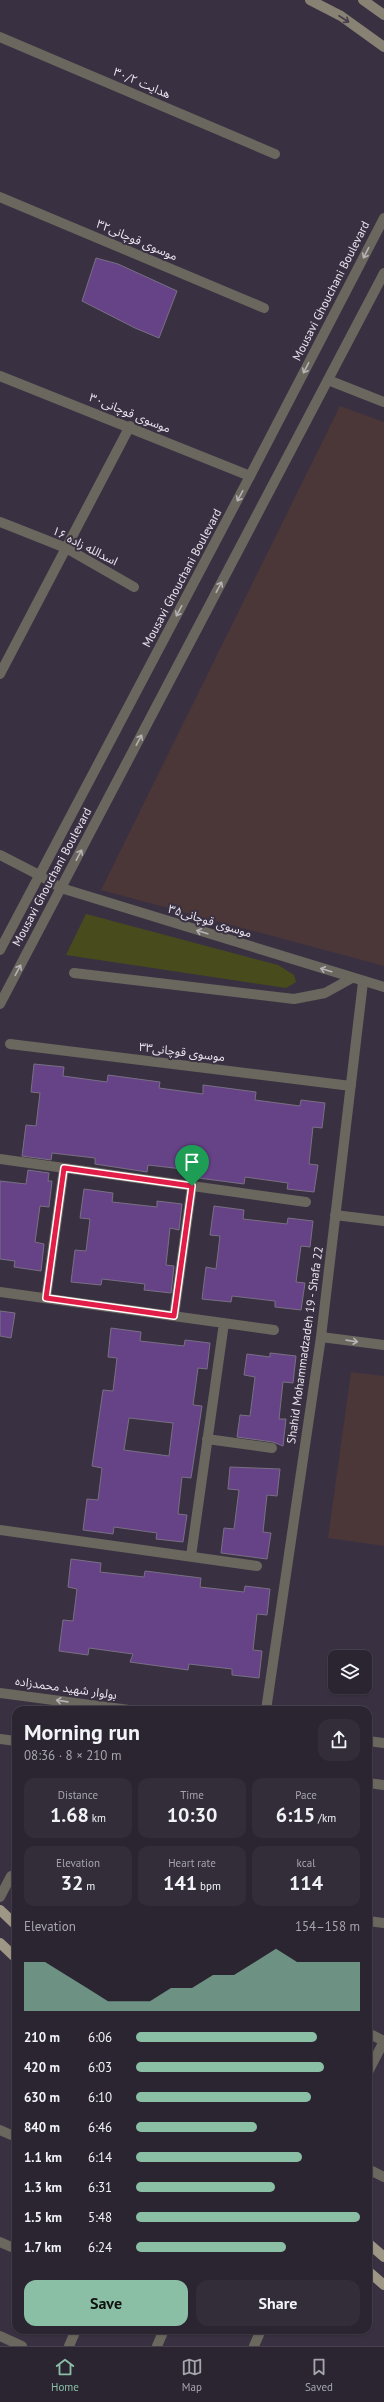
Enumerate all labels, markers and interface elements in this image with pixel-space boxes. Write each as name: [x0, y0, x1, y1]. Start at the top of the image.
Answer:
one-way arrow: [338, 15, 349, 23]
street label: هدایت ۳۰/۲: [111, 64, 173, 101]
street label: موسوی قوچانی۳۲: [94, 216, 180, 264]
street label: Mousavi Ghouchani Boulevard: [289, 218, 372, 363]
one-way arrow: [362, 246, 369, 258]
one-way arrow: [302, 362, 310, 374]
street label: موسوی قوچانی۳۰: [87, 389, 173, 437]
one-way arrow: [236, 490, 243, 502]
street label: Mousavi Ghouchani Boulevard: [139, 506, 225, 650]
street label: اسدالله زاده ۱۶: [50, 523, 121, 569]
one-way arrow: [216, 582, 224, 594]
one-way arrow: [175, 605, 182, 617]
one-way arrow: [136, 734, 143, 746]
street label: Mousavi Ghouchani Boulevard: [9, 805, 95, 949]
one-way arrow: [75, 849, 83, 861]
street label: موسوی قوچانی۳۵: [166, 901, 254, 941]
one-way arrow: [196, 927, 208, 935]
one-way arrow: [15, 964, 22, 976]
one-way arrow: [320, 966, 333, 973]
street label: موسوی قوچانی۳۳: [138, 1039, 226, 1065]
pin: [175, 1145, 209, 1186]
icon: arrive: [181, 1151, 203, 1173]
street label: Shahid Mohammadzadeh 19 - Shafa 22: [283, 1245, 326, 1445]
one-way arrow: [345, 1337, 358, 1345]
map controls: [328, 1650, 372, 1694]
button: layers: [328, 1650, 372, 1694]
street label: بولوار شهید محمدزاده: [14, 1673, 118, 1702]
one-way arrow: [56, 1697, 69, 1705]
text: Morning run: [24, 1718, 140, 1746]
button: share: [318, 1719, 360, 1761]
text: 08:36 · 8 × 210 m: [24, 1747, 121, 1764]
text: Distance: [58, 1788, 98, 1802]
text: Time: [180, 1788, 204, 1802]
text: Pace: [295, 1788, 317, 1802]
text: 1.68: [50, 1802, 89, 1828]
text: 10:30: [167, 1802, 217, 1828]
text: 6:15: [276, 1802, 315, 1828]
text: km: [89, 1811, 106, 1825]
text: /km: [315, 1811, 336, 1825]
text: Elevation: [56, 1856, 100, 1870]
text: Heart rate: [168, 1856, 216, 1870]
text: kcal: [297, 1856, 315, 1870]
text: 32: [61, 1870, 83, 1896]
text: 141: [163, 1870, 197, 1896]
text: 114: [289, 1870, 323, 1896]
text: m: [83, 1879, 95, 1893]
text: bpm: [197, 1879, 221, 1893]
text: Elevation: [24, 1918, 76, 1935]
text: 154–158 m: [295, 1918, 360, 1935]
text: 210 m: [24, 2029, 60, 2046]
text: 6:06: [88, 2029, 112, 2046]
text: 420 m: [24, 2059, 60, 2076]
text: 6:03: [88, 2059, 112, 2076]
text: 630 m: [24, 2089, 60, 2106]
text: 6:10: [88, 2089, 112, 2106]
text: 840 m: [24, 2119, 60, 2136]
text: 6:46: [88, 2119, 112, 2136]
text: 1.1 km: [24, 2149, 62, 2166]
text: 6:14: [88, 2149, 112, 2166]
text: 1.3 km: [24, 2179, 62, 2196]
text: 6:31: [88, 2179, 112, 2196]
text: 1.5 km: [24, 2209, 62, 2226]
text: 5:48: [88, 2209, 112, 2226]
text: 1.7 km: [24, 2239, 61, 2256]
text: 6:24: [88, 2239, 112, 2256]
button: Save: [24, 2280, 188, 2326]
button: Share: [196, 2280, 360, 2326]
tab: Home: [51, 2356, 79, 2394]
tab: Map: [181, 2356, 203, 2394]
tab: Saved: [305, 2356, 333, 2394]

